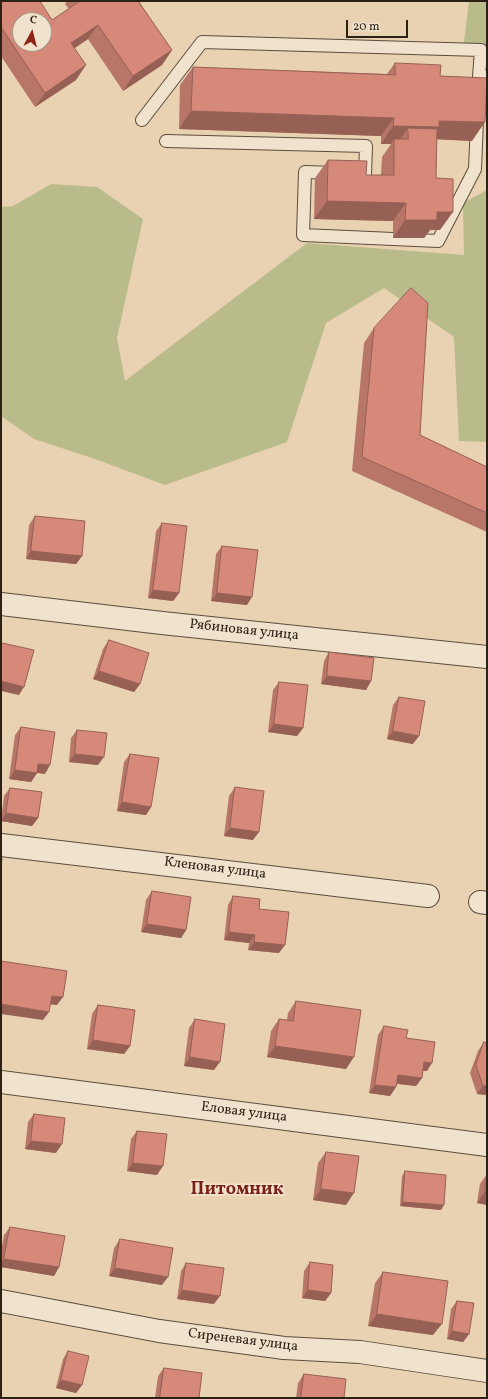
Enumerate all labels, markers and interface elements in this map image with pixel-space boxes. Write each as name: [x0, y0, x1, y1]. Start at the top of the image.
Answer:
north arrow: [12, 12, 52, 52]
scale bar: [348, 12, 410, 38]
text: С: [29, 13, 38, 28]
text: 20 m: [353, 19, 380, 35]
street label: Рябиновая улица: [189, 617, 299, 645]
street label: Кленовая улица: [163, 854, 267, 884]
street label: Еловая улица: [200, 1099, 288, 1127]
district label: Питомник: [191, 1180, 283, 1202]
street label: Сиреневая улица: [187, 1326, 299, 1356]

